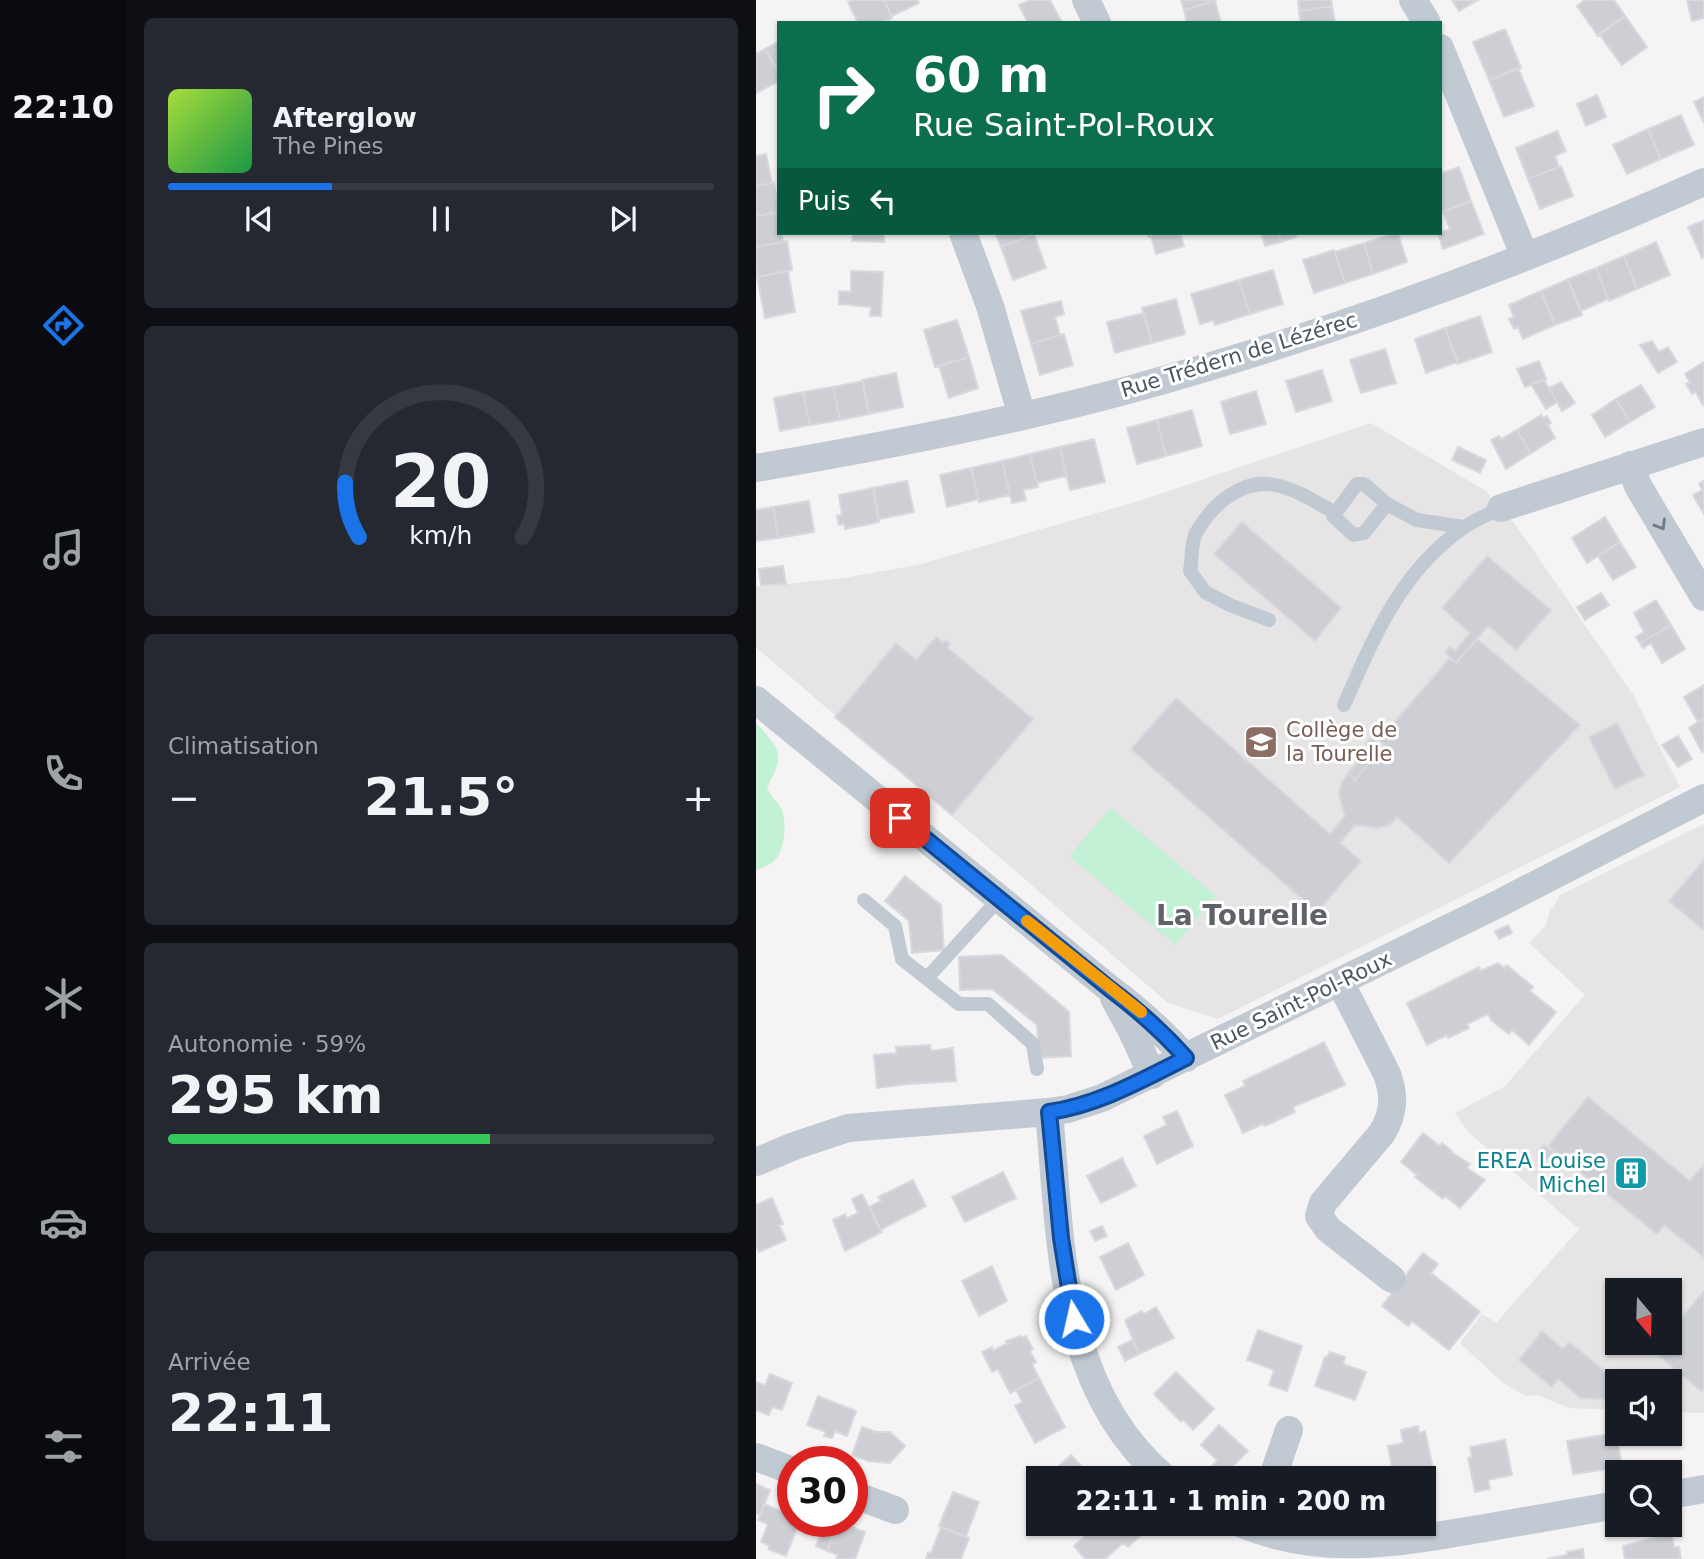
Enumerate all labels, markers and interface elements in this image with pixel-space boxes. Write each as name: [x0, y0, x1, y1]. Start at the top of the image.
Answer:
text: 60 m: [913, 47, 1049, 104]
icon: right: [798, 49, 889, 140]
text: 22:10: [12, 88, 114, 126]
text: Afterglow: [273, 103, 417, 133]
text: Rue Saint-Pol-Roux: [913, 106, 1215, 144]
text: The Pines: [273, 133, 384, 159]
icon: left: [864, 182, 902, 220]
text: Puis: [798, 186, 850, 216]
icon: previous: [240, 200, 278, 238]
icon: pause: [422, 200, 460, 238]
icon: next: [604, 200, 642, 238]
icon: directions: [39, 301, 88, 350]
street label: Rue Trédern de Lézérec: [1118, 308, 1360, 402]
text: 20: [390, 440, 492, 525]
one-way arrow: [1653, 518, 1666, 531]
text: km/h: [409, 521, 473, 550]
icon: music: [39, 525, 88, 574]
place label: Collège de la Tourelle: [1286, 718, 1397, 766]
school or university icon: Collège de la Tourelle: [1242, 723, 1280, 761]
text: Climatisation: [168, 733, 319, 759]
icon: phone: [39, 749, 88, 798]
text: 21.5°: [364, 767, 518, 827]
text: −: [168, 776, 200, 820]
text: +: [682, 776, 714, 820]
pin: [870, 788, 930, 848]
icon: arrive: [881, 799, 919, 837]
district label: La Tourelle: [1156, 899, 1328, 932]
street label: Rue Saint-Pol-Roux: [1207, 947, 1395, 1055]
icon: climate: [39, 974, 88, 1023]
text: Autonomie · 59%: [168, 1031, 366, 1057]
text: 295 km: [168, 1065, 383, 1125]
place label: EREA Louise Michel: [1477, 1149, 1606, 1197]
building icon: EREA Louise Michel: [1612, 1154, 1650, 1192]
icon: car: [39, 1198, 88, 1247]
north arrow: [1605, 1278, 1682, 1354]
map controls: [1605, 1278, 1682, 1537]
position arrow: [1037, 1282, 1111, 1356]
text: Arrivée: [168, 1349, 251, 1375]
button: sound: [1605, 1369, 1682, 1446]
text: 22:11: [168, 1383, 334, 1443]
icon: filters: [39, 1422, 88, 1471]
speed limit sign: 30: [777, 1446, 868, 1537]
button: search: [1605, 1460, 1682, 1537]
text: 22:11 · 1 min · 200 m: [1076, 1486, 1386, 1516]

